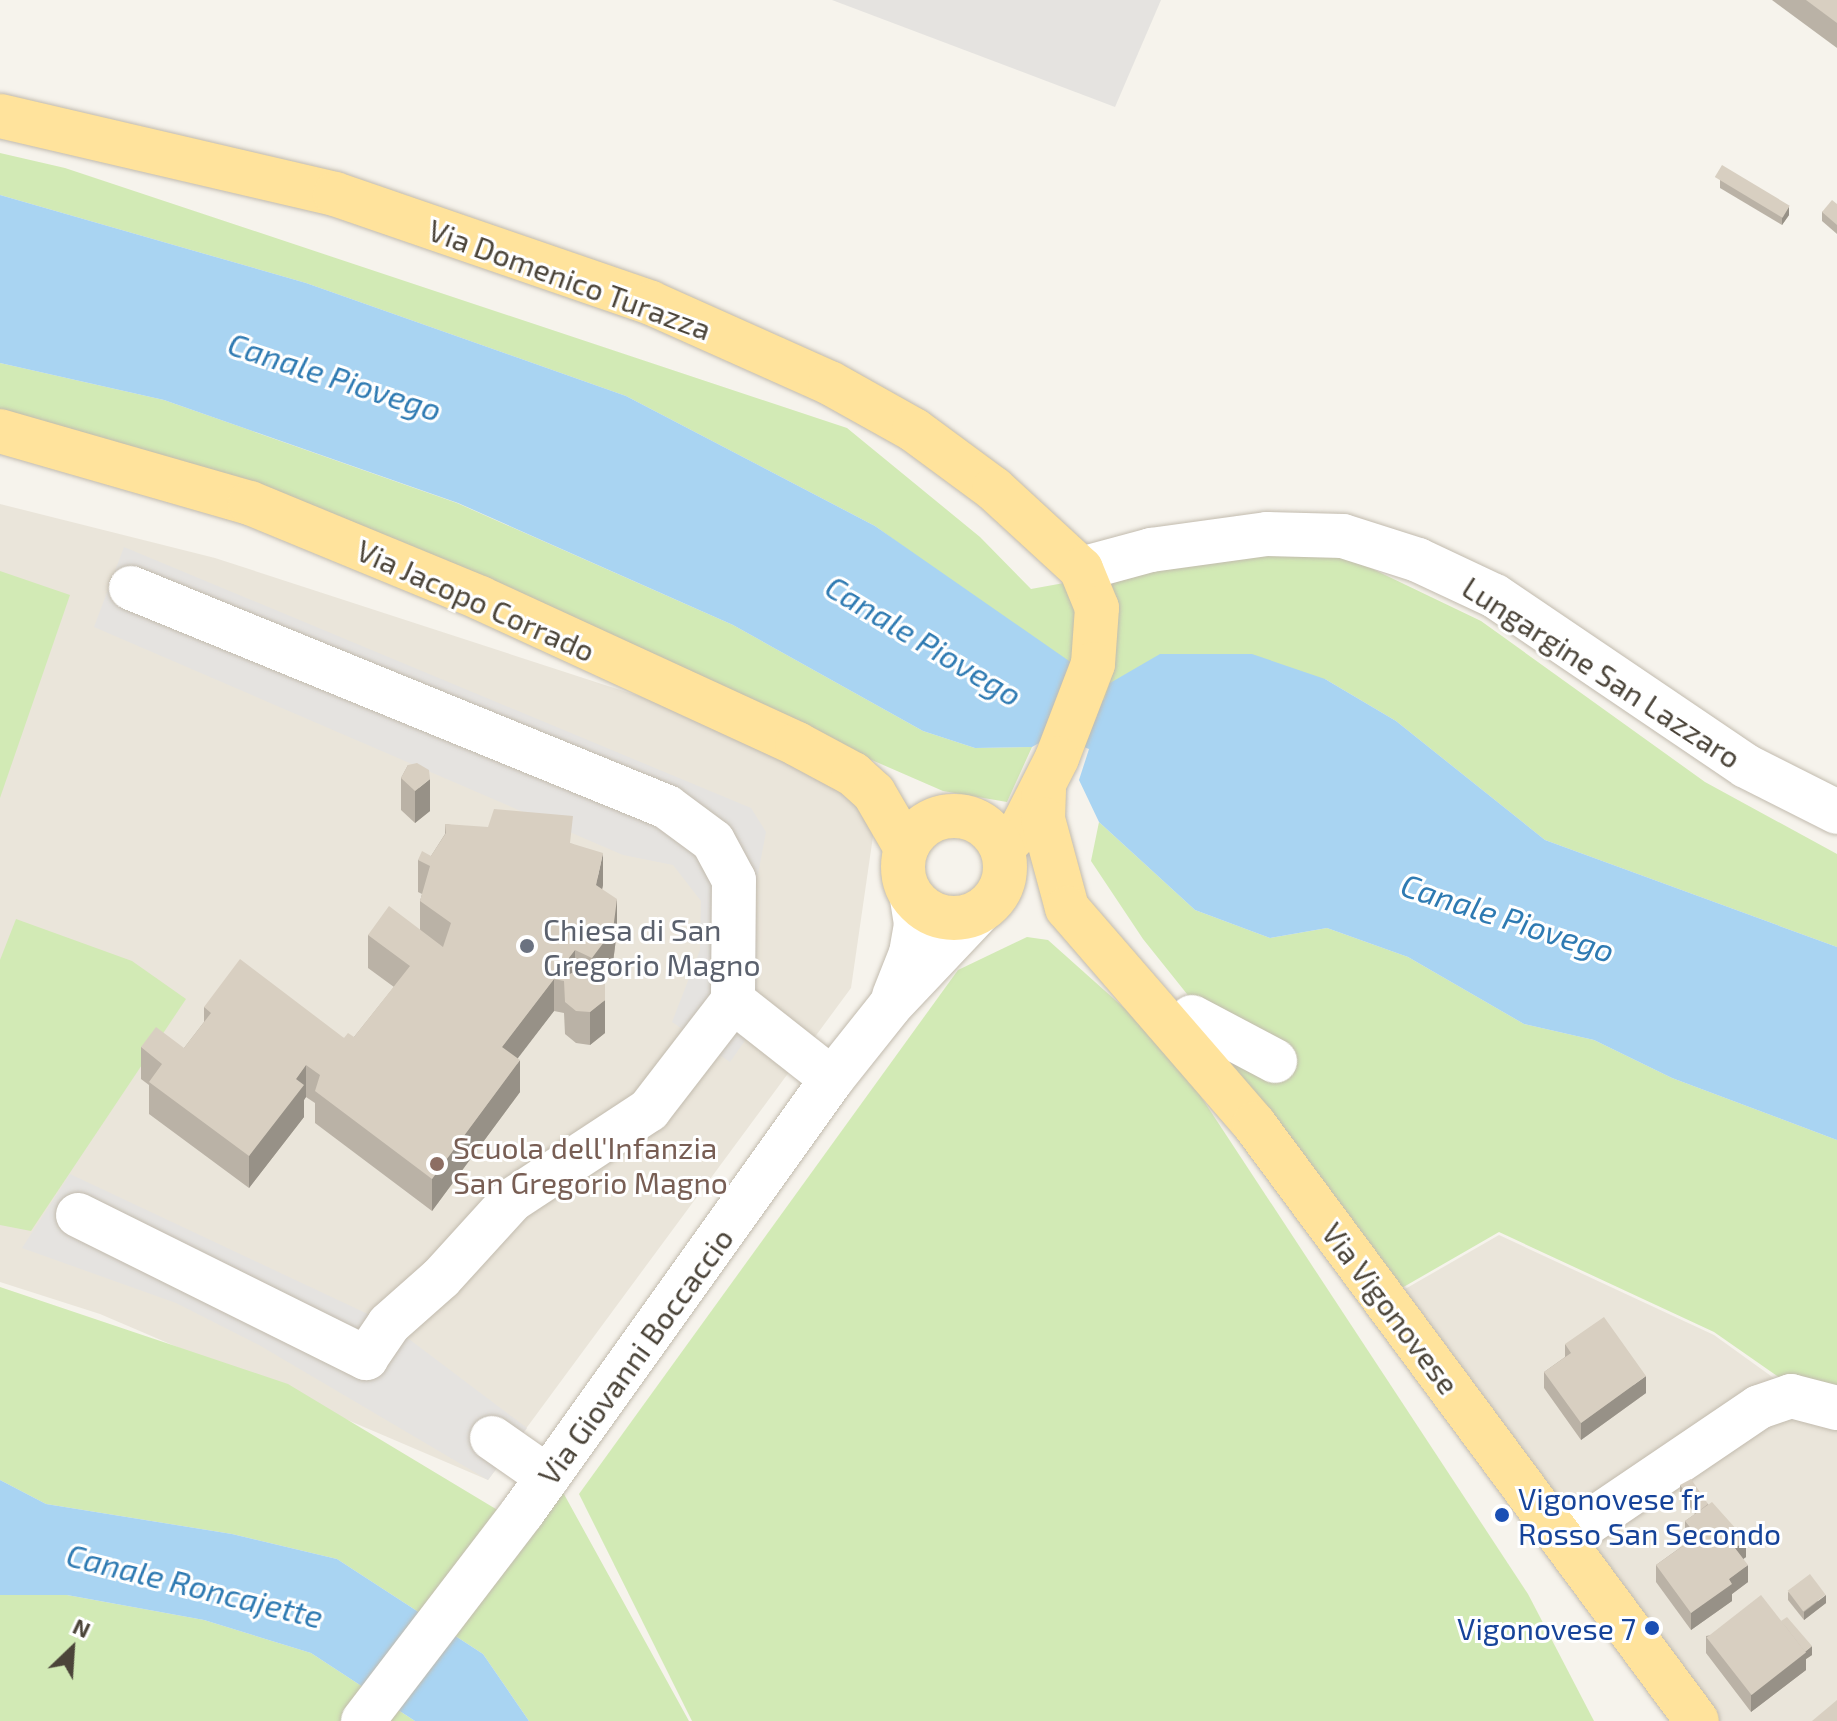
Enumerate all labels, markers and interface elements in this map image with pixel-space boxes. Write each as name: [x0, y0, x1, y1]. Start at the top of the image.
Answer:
street label: Via Domenico Turazza: [424, 211, 716, 347]
water label: Canale Piovego: [223, 323, 447, 429]
street label: Via Jacopo Corrado: [351, 531, 601, 669]
water label: Canale Piovego: [819, 566, 1029, 714]
street label: Lungargine San Lazzaro: [1456, 569, 1748, 775]
water label: Canale Piovego: [1396, 864, 1620, 970]
place label: Chiesa di San Gregorio Magno: [543, 911, 760, 982]
marker: Chiesa di San Gregorio Magno: [518, 937, 536, 955]
place label: Scuola dell'Infanzia San Gregorio Magno: [453, 1129, 728, 1200]
marker: Scuola dell'Infanzia San Gregorio Magno: [428, 1155, 446, 1173]
street label: Via Vigonovese: [1315, 1215, 1467, 1401]
street label: Via Giovanni Boccaccio: [530, 1221, 740, 1491]
place label: Vigonovese fr Rosso San Secondo: [1518, 1480, 1781, 1550]
marker: Vigonovese fr Rosso San Secondo: [1493, 1506, 1511, 1524]
water label: Canale Roncajette: [63, 1535, 327, 1635]
north arrow: [32, 1609, 112, 1689]
place label: Vigonovese 7: [1457, 1610, 1636, 1646]
text: N: [69, 1612, 95, 1642]
marker: Vigonovese 7: [1643, 1619, 1661, 1637]

